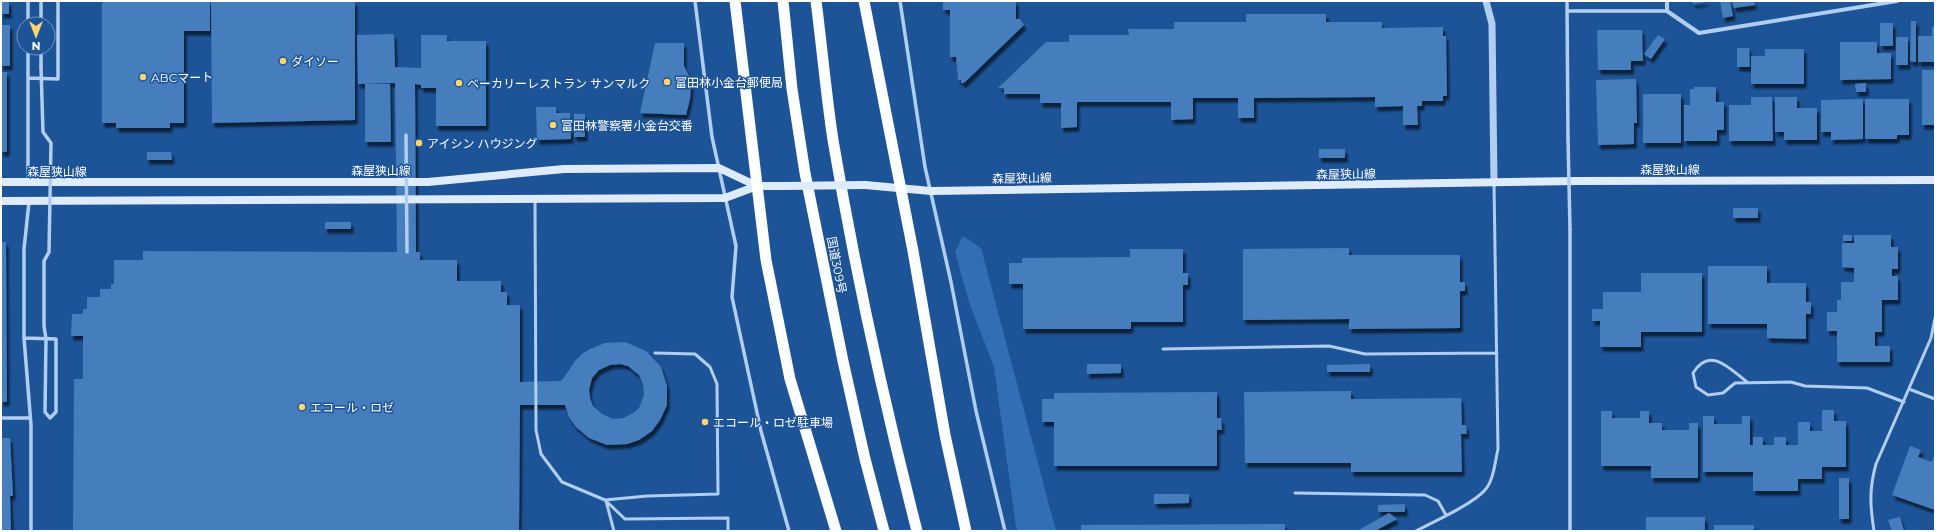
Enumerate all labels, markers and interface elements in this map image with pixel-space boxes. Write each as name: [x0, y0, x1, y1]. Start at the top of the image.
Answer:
north arrow: [16, 16, 56, 56]
text: N: [32, 39, 40, 53]
place label: ダイソー: [291, 54, 339, 69]
marker: ダイソー: [278, 56, 288, 66]
place label: ABCマート: [151, 70, 213, 85]
marker: ABCマート: [138, 72, 148, 82]
place label: 富田林小金台郵便局: [675, 75, 783, 90]
place label: ベーカリーレストラン サンマルク: [467, 76, 650, 91]
marker: 富田林小金台郵便局: [662, 77, 672, 87]
marker: ベーカリーレストラン サンマルク: [454, 78, 464, 88]
place label: 富田林警察署小金台交番: [561, 118, 693, 133]
marker: 富田林警察署小金台交番: [548, 120, 558, 130]
place label: アイシン ハウジング: [427, 136, 538, 151]
marker: アイシン ハウジング: [414, 138, 424, 148]
street label: 森屋狭山線: [1640, 162, 1700, 177]
street label: 森屋狭山線: [351, 163, 411, 178]
street label: 森屋狭山線: [27, 164, 87, 179]
street label: 森屋狭山線: [1316, 166, 1376, 182]
street label: 森屋狭山線: [992, 170, 1052, 186]
street label: 国道309号: [824, 235, 850, 295]
place label: エコール・ロゼ: [310, 400, 394, 415]
marker: エコール・ロゼ: [297, 402, 307, 412]
place label: エコール・ロゼ駐車場: [713, 415, 833, 430]
marker: エコール・ロゼ駐車場: [700, 417, 710, 427]

